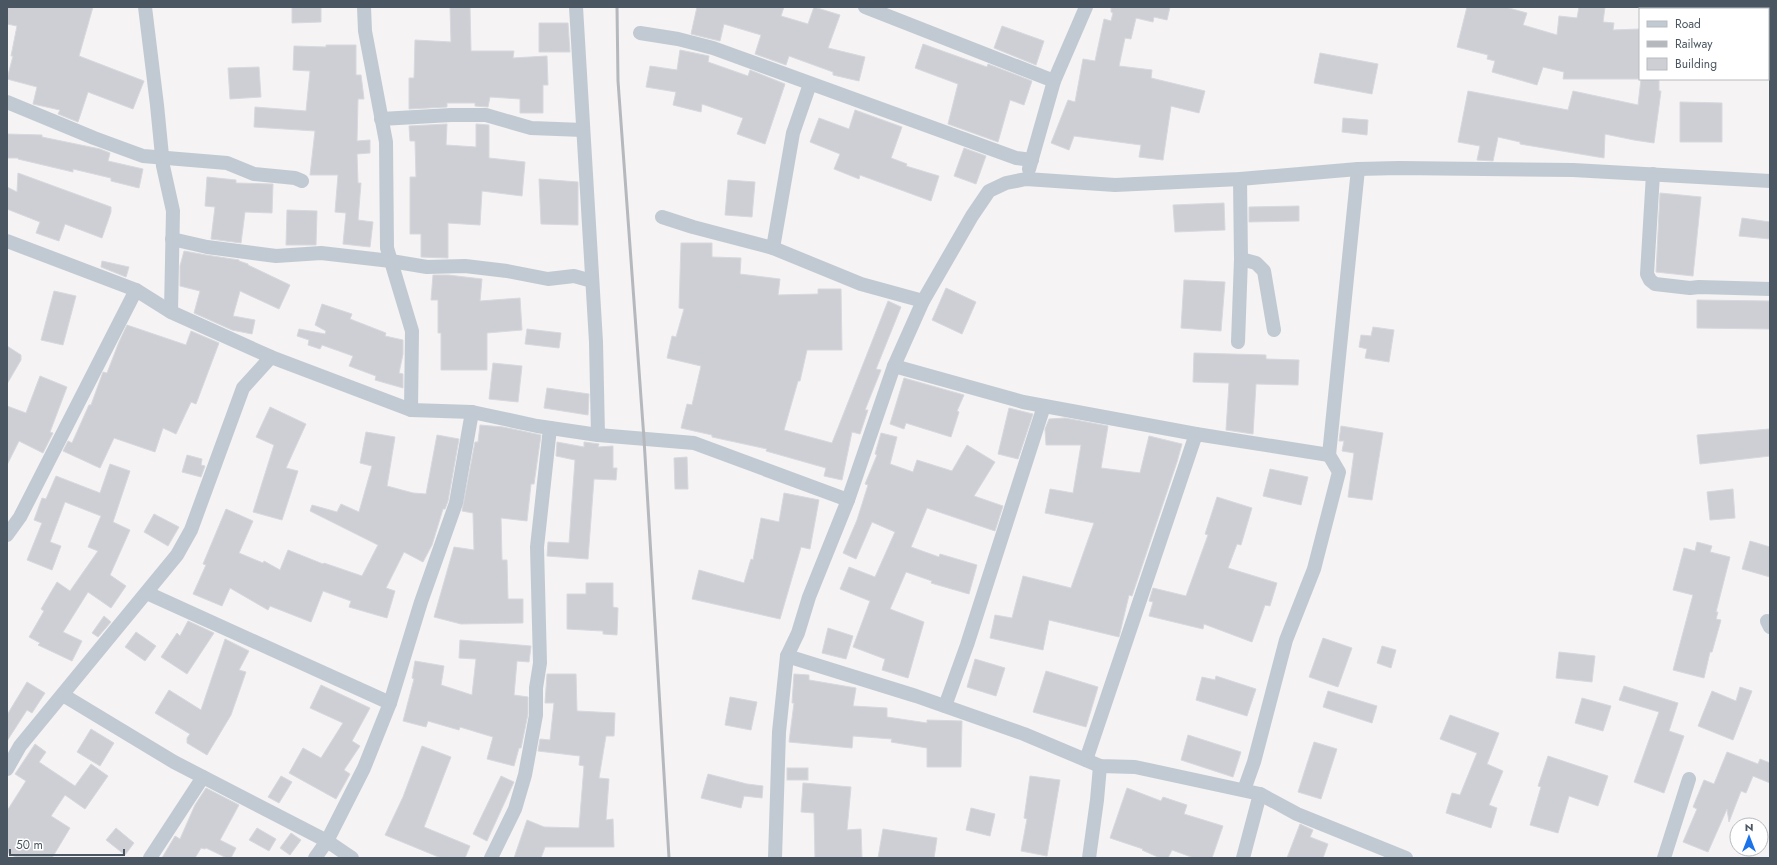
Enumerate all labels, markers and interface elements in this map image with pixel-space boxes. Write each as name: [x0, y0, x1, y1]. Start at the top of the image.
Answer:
legend: [1639, 8, 1769, 80]
text: Road: [1675, 15, 1701, 33]
text: Railway: [1675, 35, 1713, 53]
text: Building: [1675, 55, 1717, 73]
north arrow: [1729, 817, 1769, 857]
text: N: [1745, 819, 1753, 835]
scale bar: [10, 831, 124, 857]
text: 50 m: [16, 836, 43, 854]

